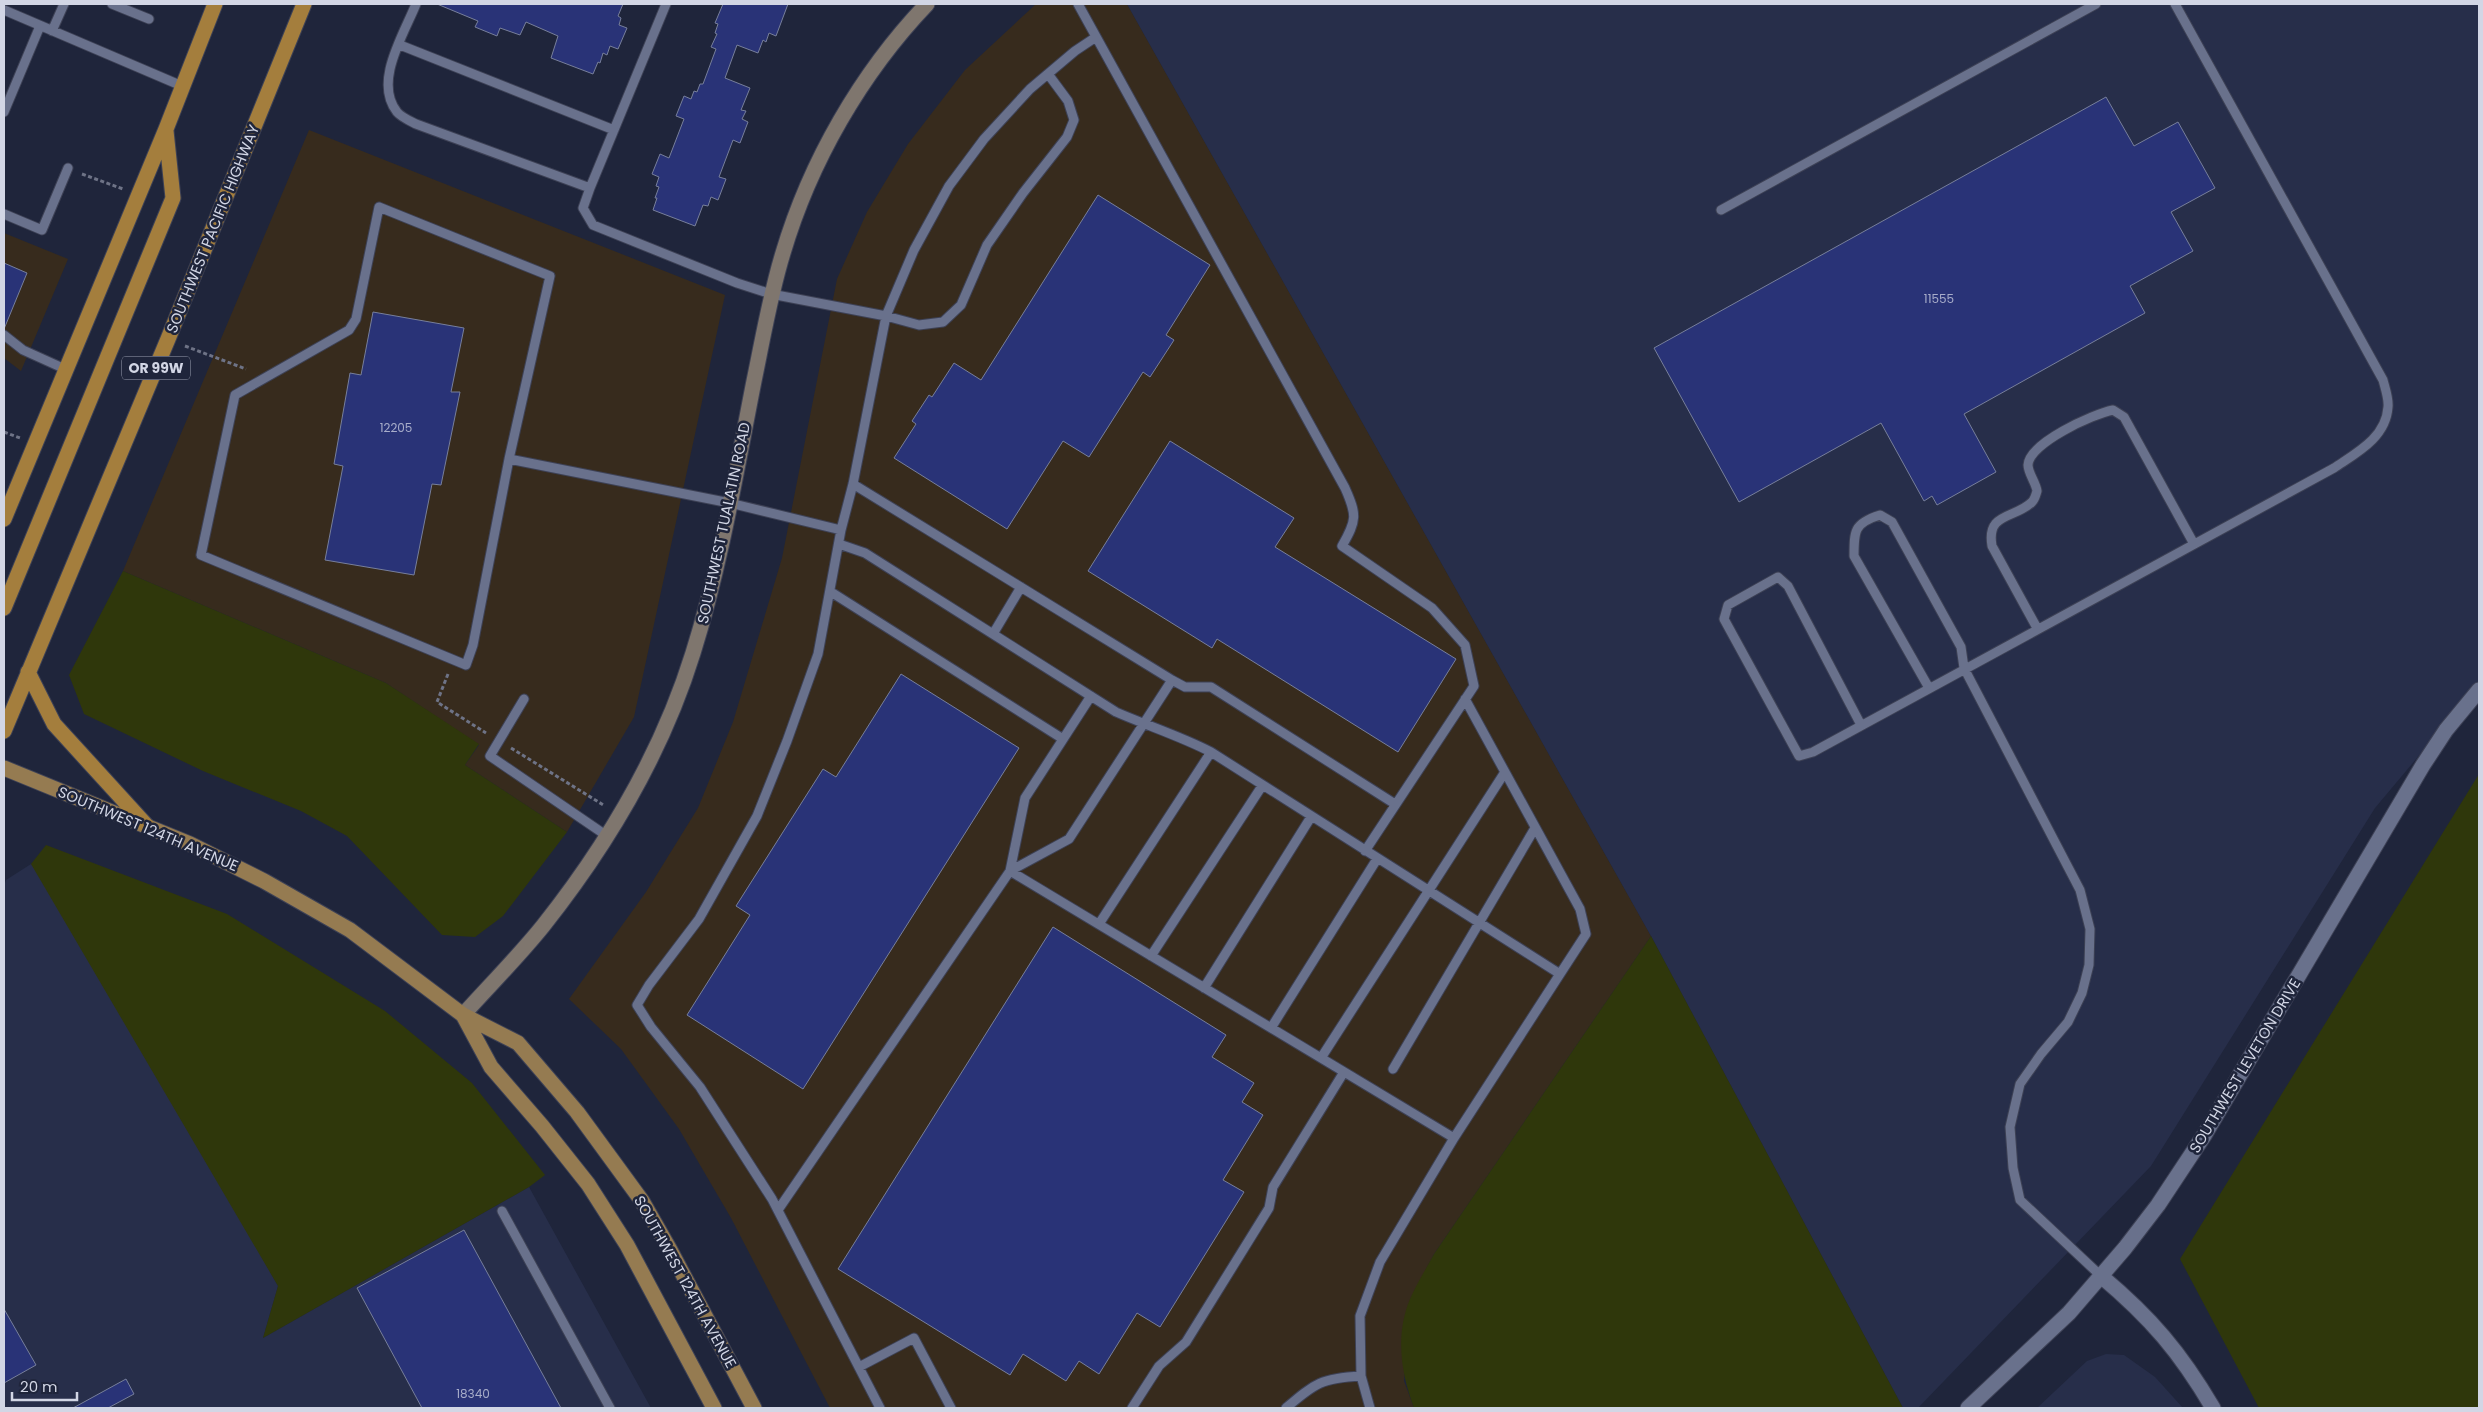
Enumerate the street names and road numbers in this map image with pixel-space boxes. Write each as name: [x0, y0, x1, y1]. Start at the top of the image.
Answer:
street label: SOUTHWEST PACIFIC HIGHWAY: [161, 121, 264, 336]
road number: OR 99W: [122, 356, 190, 379]
street label: SOUTHWEST TUALATIN ROAD: [692, 420, 755, 626]
street label: SOUTHWEST 124TH AVENUE: [55, 781, 242, 876]
street label: SOUTHWEST LEVETON DRIVE: [2184, 975, 2305, 1157]
street label: SOUTHWEST 124TH AVENUE: [629, 1192, 742, 1372]

